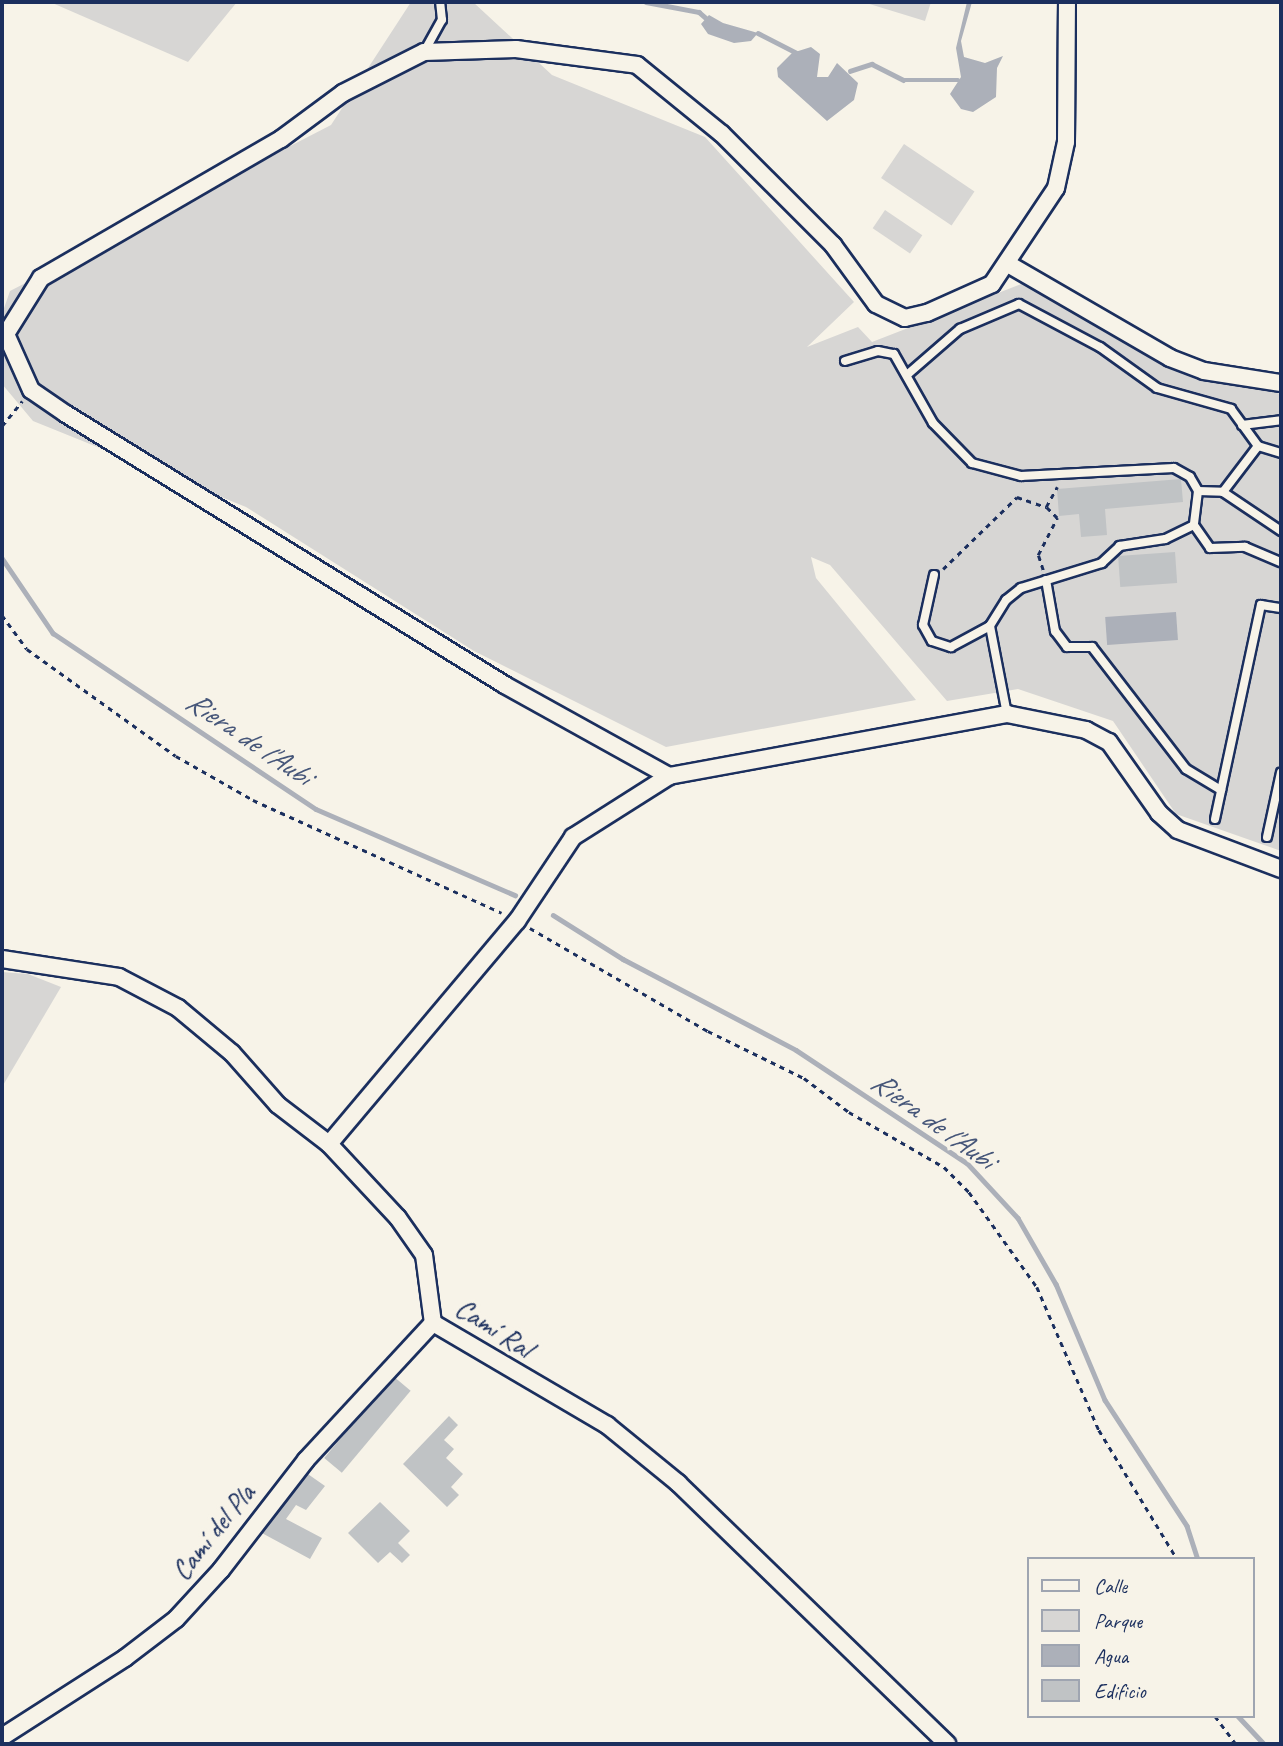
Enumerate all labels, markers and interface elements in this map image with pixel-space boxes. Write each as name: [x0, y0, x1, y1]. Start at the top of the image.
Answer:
water label: Riera de l'Aubi: [179, 683, 319, 793]
water label: Riera de l'Aubi: [864, 1063, 1002, 1177]
street label: Camí Ral: [449, 1291, 539, 1365]
street label: Camí del Pla: [164, 1477, 262, 1587]
legend: [1028, 1557, 1255, 1718]
text: Calle: [1094, 1573, 1127, 1599]
text: Parque: [1094, 1608, 1142, 1634]
text: Agua: [1094, 1643, 1128, 1669]
text: Edificio: [1094, 1678, 1146, 1704]

